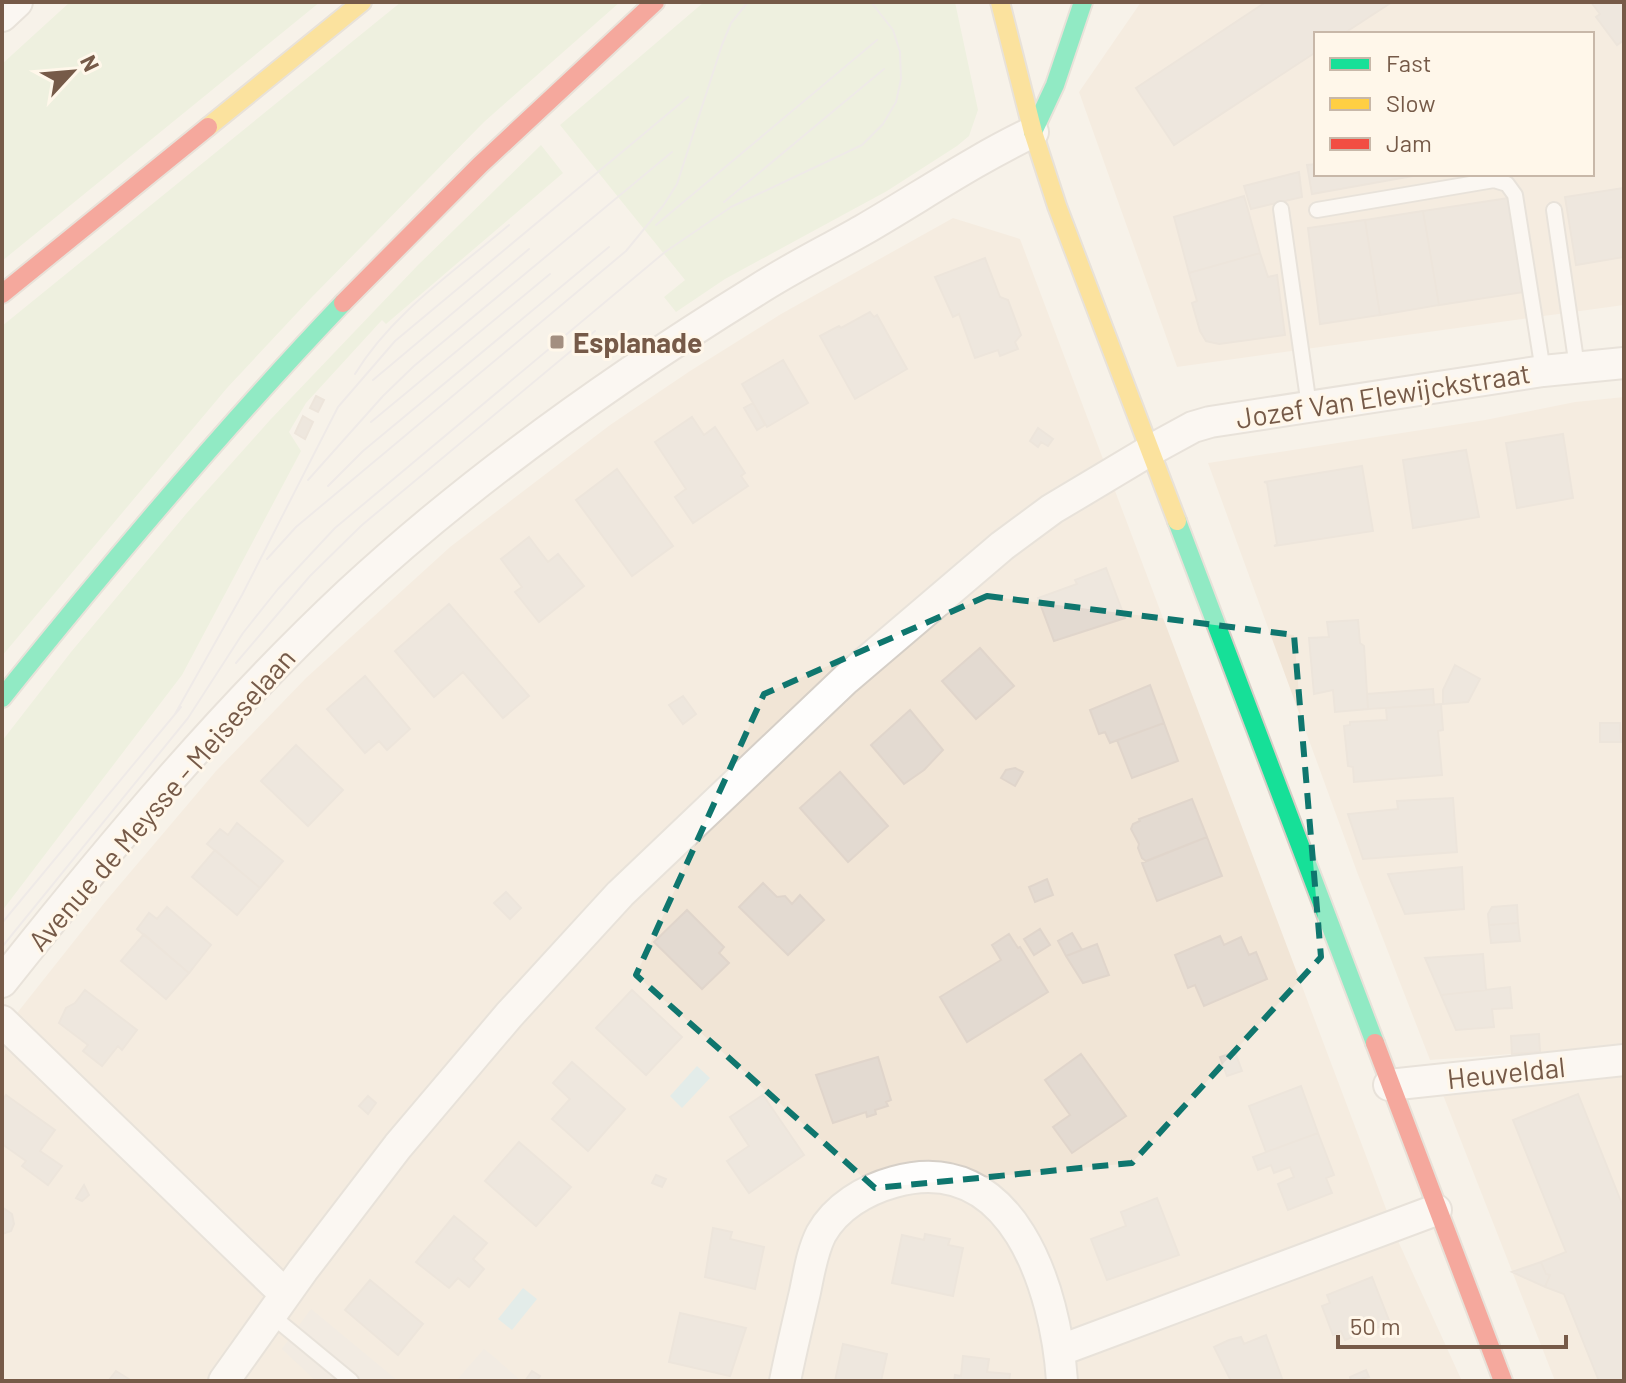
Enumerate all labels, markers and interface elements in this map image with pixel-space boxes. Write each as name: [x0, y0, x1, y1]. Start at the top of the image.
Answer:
north arrow: [32, 32, 112, 112]
legend: [1314, 32, 1594, 176]
text: Fast: [1386, 48, 1431, 77]
text: N: [76, 51, 106, 75]
text: Slow: [1386, 88, 1435, 117]
text: Jam: [1386, 128, 1432, 157]
place label: Esplanade: [573, 325, 702, 359]
marker: Esplanade: [548, 333, 566, 351]
street label: Jozef Van Elewijckstraat: [1233, 355, 1533, 435]
street label: Avenue de Meysse - Meiseselaan: [20, 641, 302, 957]
street label: Heuveldal: [1445, 1049, 1567, 1095]
scale bar: [1338, 1299, 1566, 1349]
text: 50 m: [1350, 1311, 1401, 1340]

